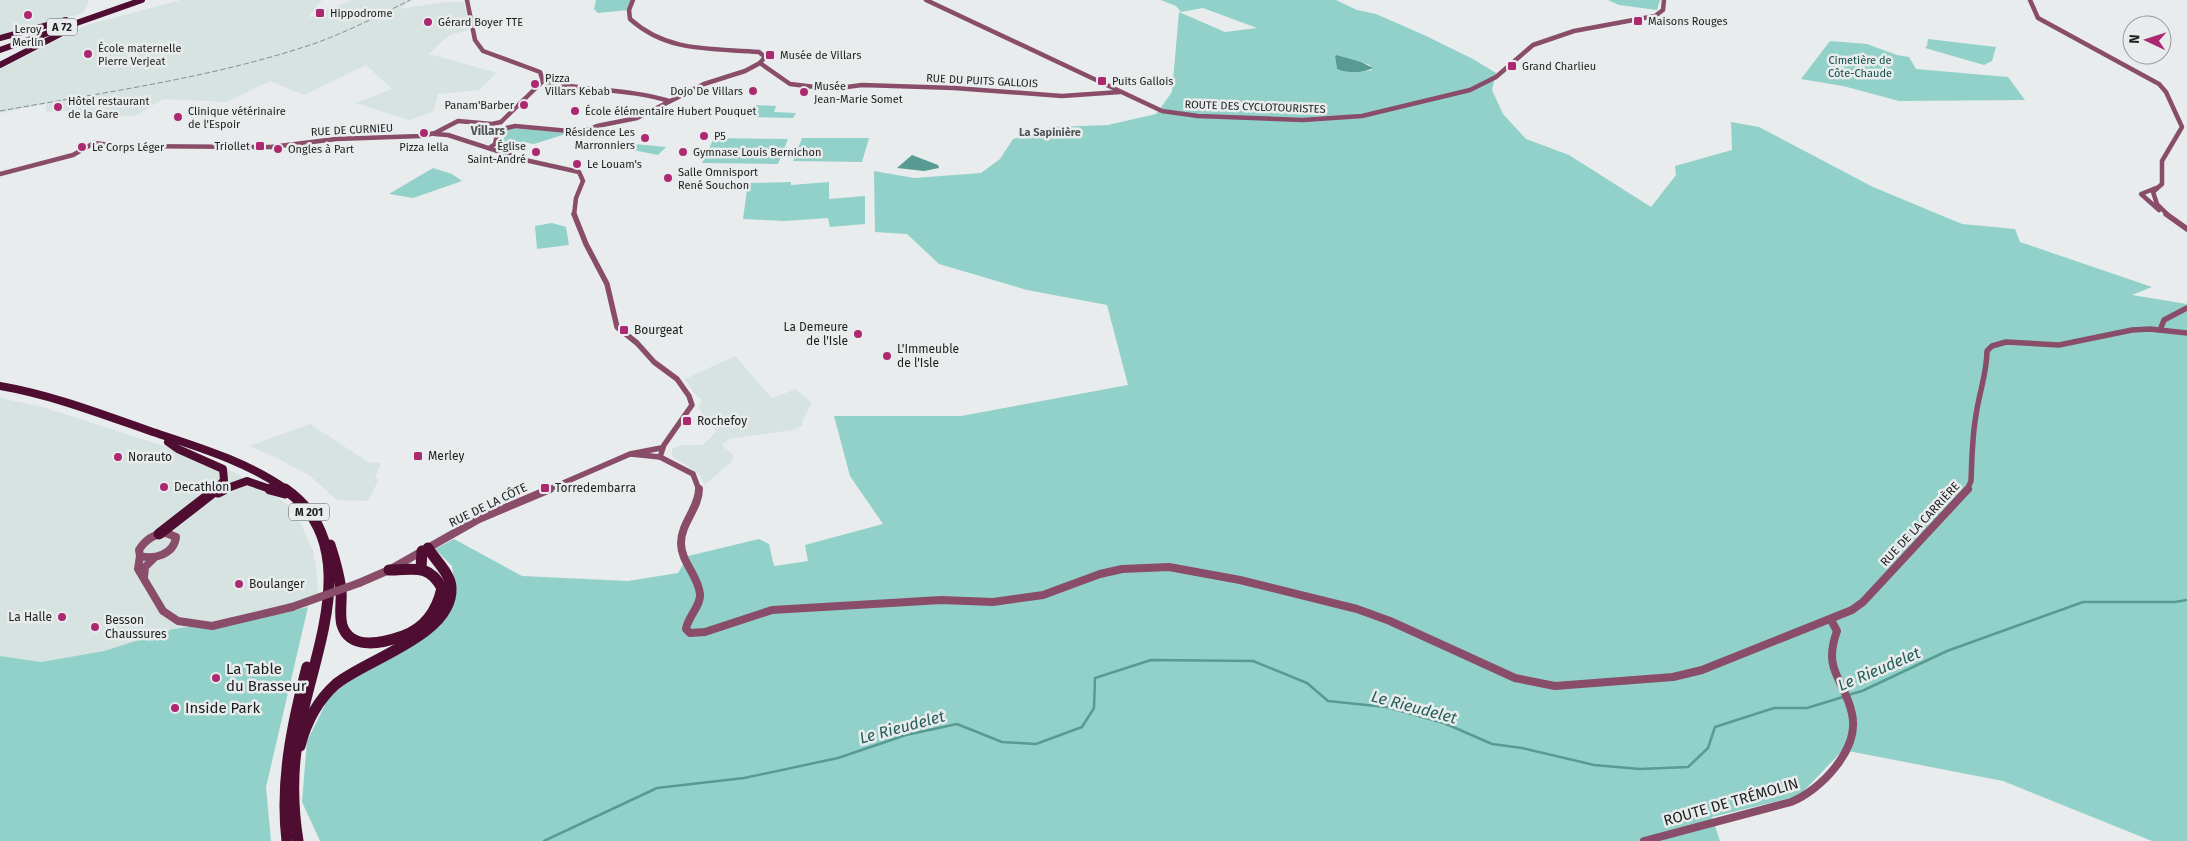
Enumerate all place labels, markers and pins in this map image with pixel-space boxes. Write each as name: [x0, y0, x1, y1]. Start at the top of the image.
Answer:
marker: Hippodrome: [314, 7, 326, 19]
place label: Hippodrome: [330, 7, 392, 20]
marker: Leroy Merlin: [22, 9, 34, 21]
marker: Maisons Rouges: [1632, 15, 1644, 27]
place label: Maisons Rouges: [1648, 15, 1728, 28]
marker: Gérard Boyer TTE: [422, 16, 434, 28]
place label: Gérard Boyer TTE: [438, 16, 523, 29]
place label: Leroy Merlin: [12, 23, 44, 49]
place label: École maternelle Pierre Verjeat: [98, 41, 182, 68]
marker: École maternelle Pierre Verjeat: [82, 48, 94, 60]
marker: Musée de Villars: [764, 49, 776, 61]
place label: Musée de Villars: [780, 49, 861, 62]
marker: Grand Charlieu: [1506, 60, 1518, 72]
place label: Grand Charlieu: [1522, 60, 1596, 73]
place label: Pizza Villars Kebab: [545, 72, 610, 98]
marker: Puits Gallois: [1096, 75, 1108, 87]
place label: Puits Gallois: [1112, 75, 1174, 88]
marker: Pizza Villars Kebab: [529, 78, 541, 90]
place label: Musée Jean-Marie Somet: [814, 80, 903, 106]
place label: Dojo De Villars: [670, 85, 743, 98]
marker: Dojo De Villars: [747, 85, 759, 97]
marker: Musée Jean-Marie Somet: [798, 86, 810, 98]
place label: Hôtel restaurant de la Gare: [68, 95, 149, 121]
place label: Panam'Barber: [444, 99, 515, 112]
marker: Panam'Barber: [518, 99, 530, 111]
marker: Hôtel restaurant de la Gare: [52, 101, 64, 113]
place label: École élémentaire Hubert Pouquet: [585, 104, 756, 118]
place label: Clinique vétérinaire de l'Espoir: [188, 105, 286, 131]
marker: École élémentaire Hubert Pouquet: [569, 105, 581, 117]
marker: Clinique vétérinaire de l'Espoir: [172, 111, 184, 123]
place label: Résidence Les Marronniers: [565, 126, 635, 152]
marker: Pizza Iella: [418, 127, 430, 139]
marker: P5: [698, 130, 710, 142]
place label: P5: [714, 130, 726, 143]
marker: Résidence Les Marronniers: [639, 132, 651, 144]
place label: Église Saint-André: [467, 139, 526, 166]
place label: Triollet: [215, 140, 250, 153]
marker: Triollet: [254, 140, 266, 152]
marker: Le Corps Léger: [76, 141, 88, 153]
place label: Le Corps Léger: [92, 141, 165, 154]
place label: Pizza Iella: [399, 141, 449, 154]
marker: Ongles à Part: [272, 143, 284, 155]
place label: Ongles à Part: [288, 143, 354, 156]
marker: Église Saint-André: [530, 146, 542, 158]
marker: Gymnase Louis Bernichon: [677, 146, 689, 158]
place label: Gymnase Louis Bernichon: [693, 146, 821, 159]
marker: Le Louam's: [571, 158, 583, 170]
place label: Le Louam's: [587, 158, 642, 171]
place label: Salle Omnisport René Souchon: [678, 166, 758, 192]
marker: Salle Omnisport René Souchon: [662, 172, 674, 184]
place label: La Demeure de l'Isle: [784, 320, 848, 348]
place label: Bourgeat: [634, 323, 684, 337]
marker: Bourgeat: [618, 324, 630, 336]
marker: La Demeure de l'Isle: [852, 328, 864, 340]
place label: L'Immeuble de l'Isle: [897, 342, 959, 370]
marker: L'Immeuble de l'Isle: [881, 350, 893, 362]
place label: Rochefoy: [697, 414, 747, 428]
marker: Rochefoy: [681, 415, 693, 427]
place label: Merley: [428, 449, 464, 463]
place label: Norauto: [128, 450, 172, 464]
marker: Merley: [412, 450, 424, 462]
marker: Norauto: [112, 451, 124, 463]
place label: Decathlon: [174, 480, 229, 494]
marker: Decathlon: [158, 481, 170, 493]
place label: Torredembarra: [555, 481, 636, 495]
marker: Torredembarra: [539, 482, 551, 494]
place label: Boulanger: [249, 577, 305, 591]
marker: Boulanger: [233, 578, 245, 590]
place label: La Halle: [8, 610, 52, 624]
marker: La Halle: [56, 611, 68, 623]
place label: Besson Chaussures: [105, 613, 167, 641]
marker: Besson Chaussures: [89, 621, 101, 633]
place label: La Table du Brasseur: [226, 660, 307, 695]
marker: La Table du Brasseur: [210, 672, 222, 684]
place label: Inside Park: [185, 699, 260, 717]
marker: Inside Park: [169, 702, 181, 714]

